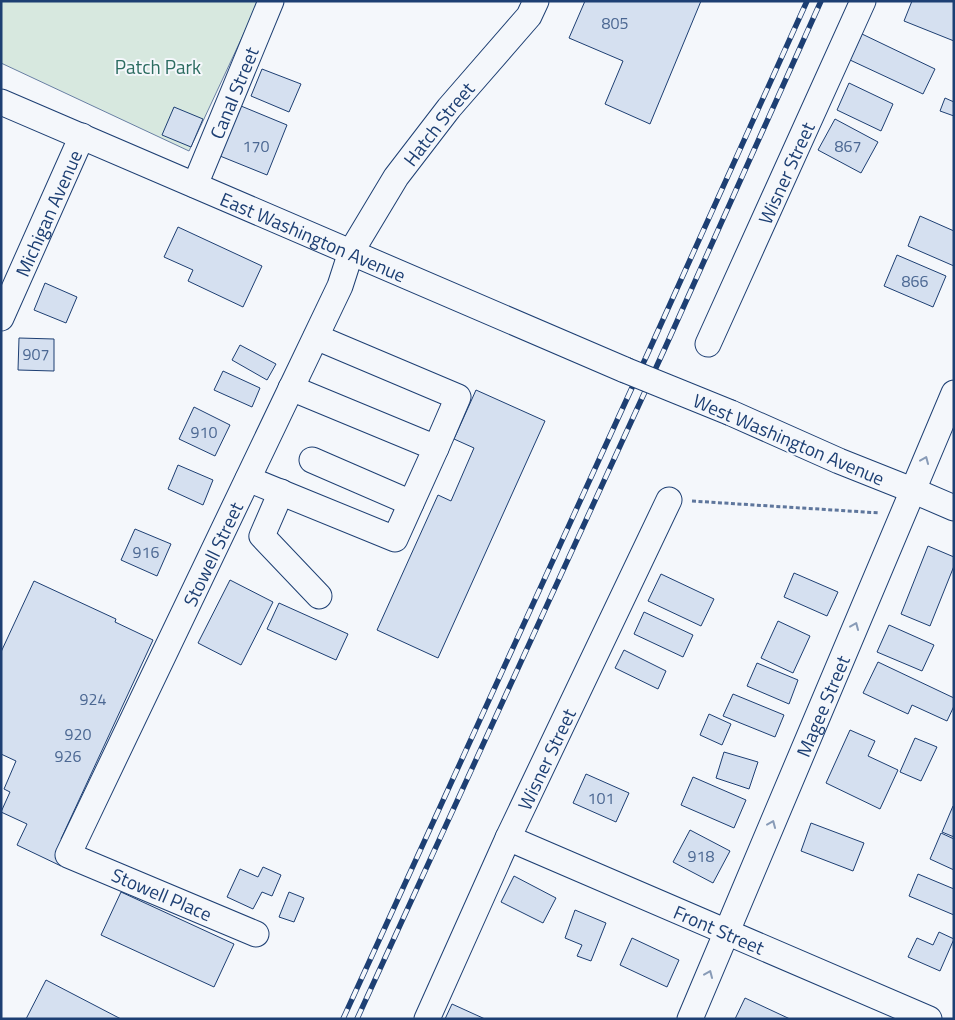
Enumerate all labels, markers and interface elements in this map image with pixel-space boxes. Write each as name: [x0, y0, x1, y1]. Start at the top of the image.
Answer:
house number: 805: [602, 11, 628, 35]
street label: Canal Street: [201, 42, 265, 143]
park label: Patch Park: [115, 52, 201, 81]
street label: Hatch Street: [395, 74, 481, 172]
street label: Wisner Street: [750, 117, 821, 229]
house number: 170: [243, 134, 269, 158]
house number: 867: [835, 134, 861, 158]
street label: Michigan Avenue: [7, 145, 89, 281]
street label: East Washington Avenue: [216, 183, 411, 289]
house number: 866: [902, 269, 928, 293]
house number: 907: [23, 342, 49, 366]
street label: West Washington Avenue: [689, 386, 889, 492]
house number: 910: [191, 420, 217, 444]
one-way arrow: [918, 456, 929, 465]
street label: Stowell Street: [175, 496, 250, 611]
house number: 916: [133, 540, 159, 564]
one-way arrow: [849, 622, 859, 630]
street label: Magee Street: [788, 650, 857, 761]
house number: 924: [80, 687, 106, 711]
street label: Wisner Street: [509, 703, 582, 814]
house number: 920: [65, 722, 91, 746]
house number: 926: [55, 744, 81, 768]
house number: 101: [588, 786, 614, 810]
one-way arrow: [766, 820, 776, 829]
house number: 918: [688, 844, 714, 868]
street label: Stowell Place: [107, 860, 217, 928]
street label: Front Street: [669, 897, 769, 961]
one-way arrow: [703, 970, 714, 979]

